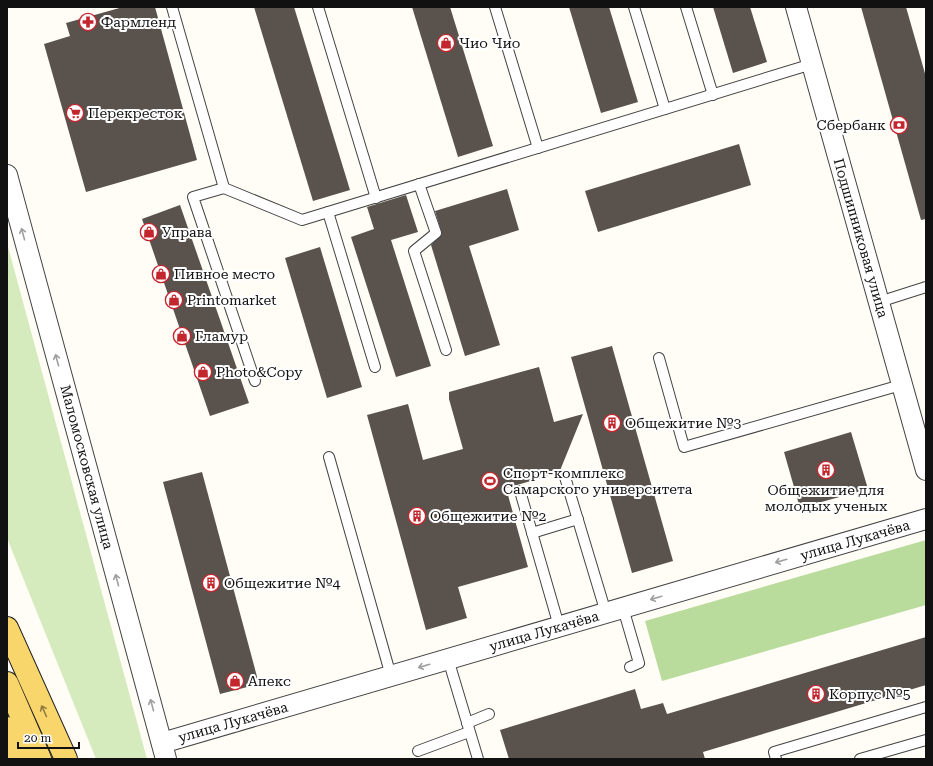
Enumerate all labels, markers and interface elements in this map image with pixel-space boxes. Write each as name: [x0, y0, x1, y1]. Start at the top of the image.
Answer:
pharmacy icon: Фармленд: [78, 12, 98, 32]
place label: Фармленд: [101, 14, 176, 30]
shop icon: Чио Чио: [436, 33, 456, 53]
place label: Чио Чио: [459, 35, 520, 51]
supermarket icon: Перекресток: [65, 103, 85, 123]
place label: Перекресток: [88, 105, 183, 121]
bank icon: Сбербанк: [889, 115, 909, 135]
place label: Сбербанк: [817, 117, 886, 133]
street label: Подшипниковая улица: [831, 156, 892, 320]
shop icon: Управа: [139, 222, 159, 242]
place label: Управа: [162, 224, 212, 240]
one-way arrow: [19, 228, 26, 241]
shop icon: Пивное место: [151, 264, 171, 284]
place label: Пивное место: [174, 266, 275, 282]
shop icon: Printomarket: [164, 290, 184, 310]
place label: Printomarket: [187, 292, 276, 308]
shop icon: Гламур: [172, 326, 192, 346]
place label: Гламур: [195, 328, 248, 344]
one-way arrow: [53, 354, 60, 367]
shop icon: Photo&Copy: [193, 362, 213, 382]
place label: Photo&Copy: [216, 364, 303, 380]
street label: Маломосковская улица: [57, 383, 117, 551]
building icon: Общежитие №3: [602, 413, 622, 433]
place label: Общежитие №3: [625, 415, 742, 431]
building icon: Общежитие для молодых ученых: [816, 460, 836, 480]
place label: Спорт-комплекс Самарского университета: [503, 465, 693, 497]
sports icon: Спорт-комплекс Самарского университета: [480, 471, 500, 491]
place label: Общежитие для молодых ученых: [765, 482, 887, 514]
building icon: Общежитие №2: [407, 506, 427, 526]
place label: Общежитие №2: [430, 508, 547, 524]
street label: улица Лукачёва: [798, 517, 912, 563]
one-way arrow: [775, 558, 788, 565]
building icon: Общежитие №4: [201, 573, 221, 593]
one-way arrow: [113, 574, 121, 587]
place label: Общежитие №4: [224, 575, 341, 591]
one-way arrow: [650, 595, 663, 602]
street label: улица Лукачёва: [487, 608, 601, 654]
one-way arrow: [418, 663, 431, 670]
shop icon: Апекс: [225, 671, 245, 691]
place label: Апекс: [248, 673, 291, 689]
building icon: Корпус №5: [806, 684, 826, 704]
place label: Корпус №5: [829, 686, 911, 702]
one-way arrow: [148, 699, 155, 712]
street label: улица Лукачёва: [176, 699, 290, 745]
one-way arrow: [40, 705, 47, 717]
scale bar: [18, 724, 79, 750]
text: 20 m: [24, 731, 51, 745]

